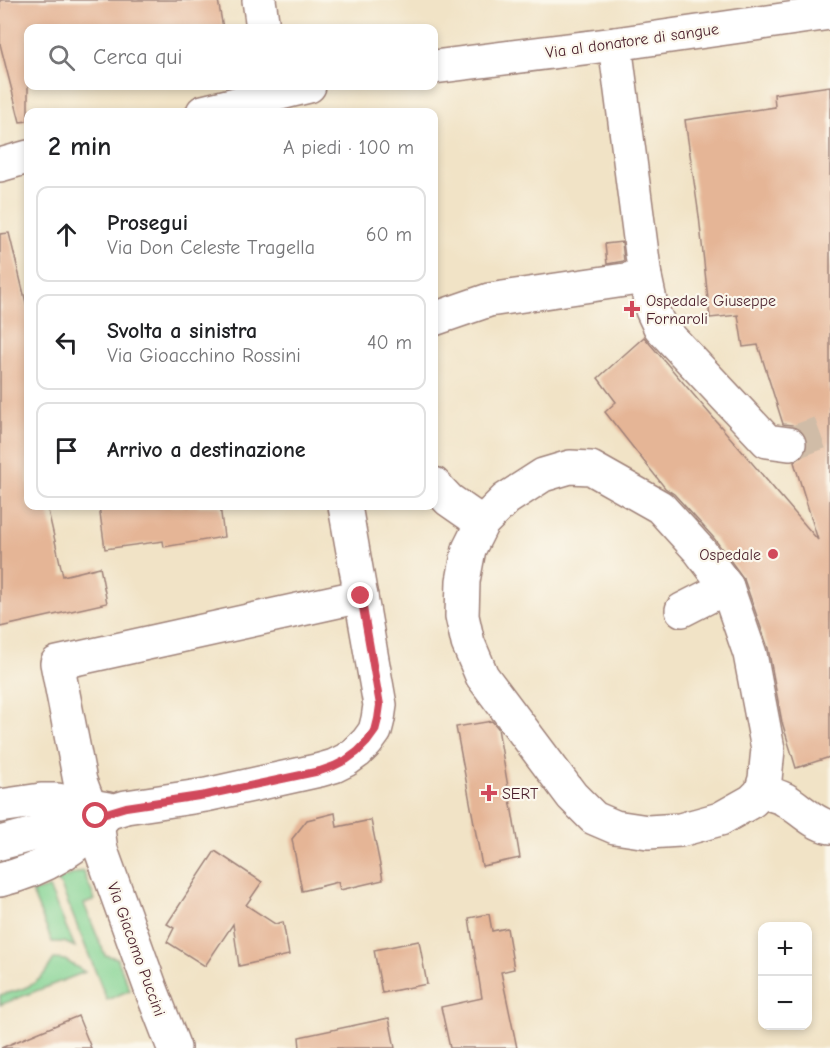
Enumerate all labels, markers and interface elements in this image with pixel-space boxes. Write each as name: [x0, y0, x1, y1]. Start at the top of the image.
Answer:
street label: Via al donatore di sangue: [544, 20, 720, 62]
search box: [24, 24, 438, 90]
icon: search: [45, 41, 78, 74]
text: Cerca qui: [93, 44, 183, 70]
text: 2 min: [48, 132, 111, 162]
text: A piedi · 100 m: [283, 136, 414, 159]
text: Prosegui: [107, 210, 188, 236]
icon: ahead: [50, 218, 83, 251]
text: 60 m: [366, 223, 412, 246]
text: Via Don Celeste Tragella: [107, 236, 315, 259]
place label: Ospedale Giuseppe Fornaroli: [646, 292, 776, 328]
marker: Ospedale Giuseppe Fornaroli: [623, 300, 641, 318]
text: Svolta a sinistra: [107, 318, 257, 344]
icon: left: [50, 326, 83, 359]
text: 40 m: [367, 331, 412, 354]
text: Via Gioacchino Rossini: [107, 344, 301, 367]
icon: arrive: [50, 434, 83, 467]
text: Arrivo a destinazione: [107, 437, 306, 463]
place label: Ospedale: [699, 546, 761, 564]
marker: Ospedale: [766, 547, 780, 561]
route end: [347, 582, 373, 608]
marker: SERT: [480, 784, 498, 802]
place label: SERT: [502, 785, 539, 803]
route start: [82, 802, 108, 828]
street label: Via Giacomo Puccini: [103, 880, 169, 1019]
map controls: [758, 922, 812, 1030]
button: +: [758, 922, 812, 976]
button: −: [758, 976, 812, 1030]

